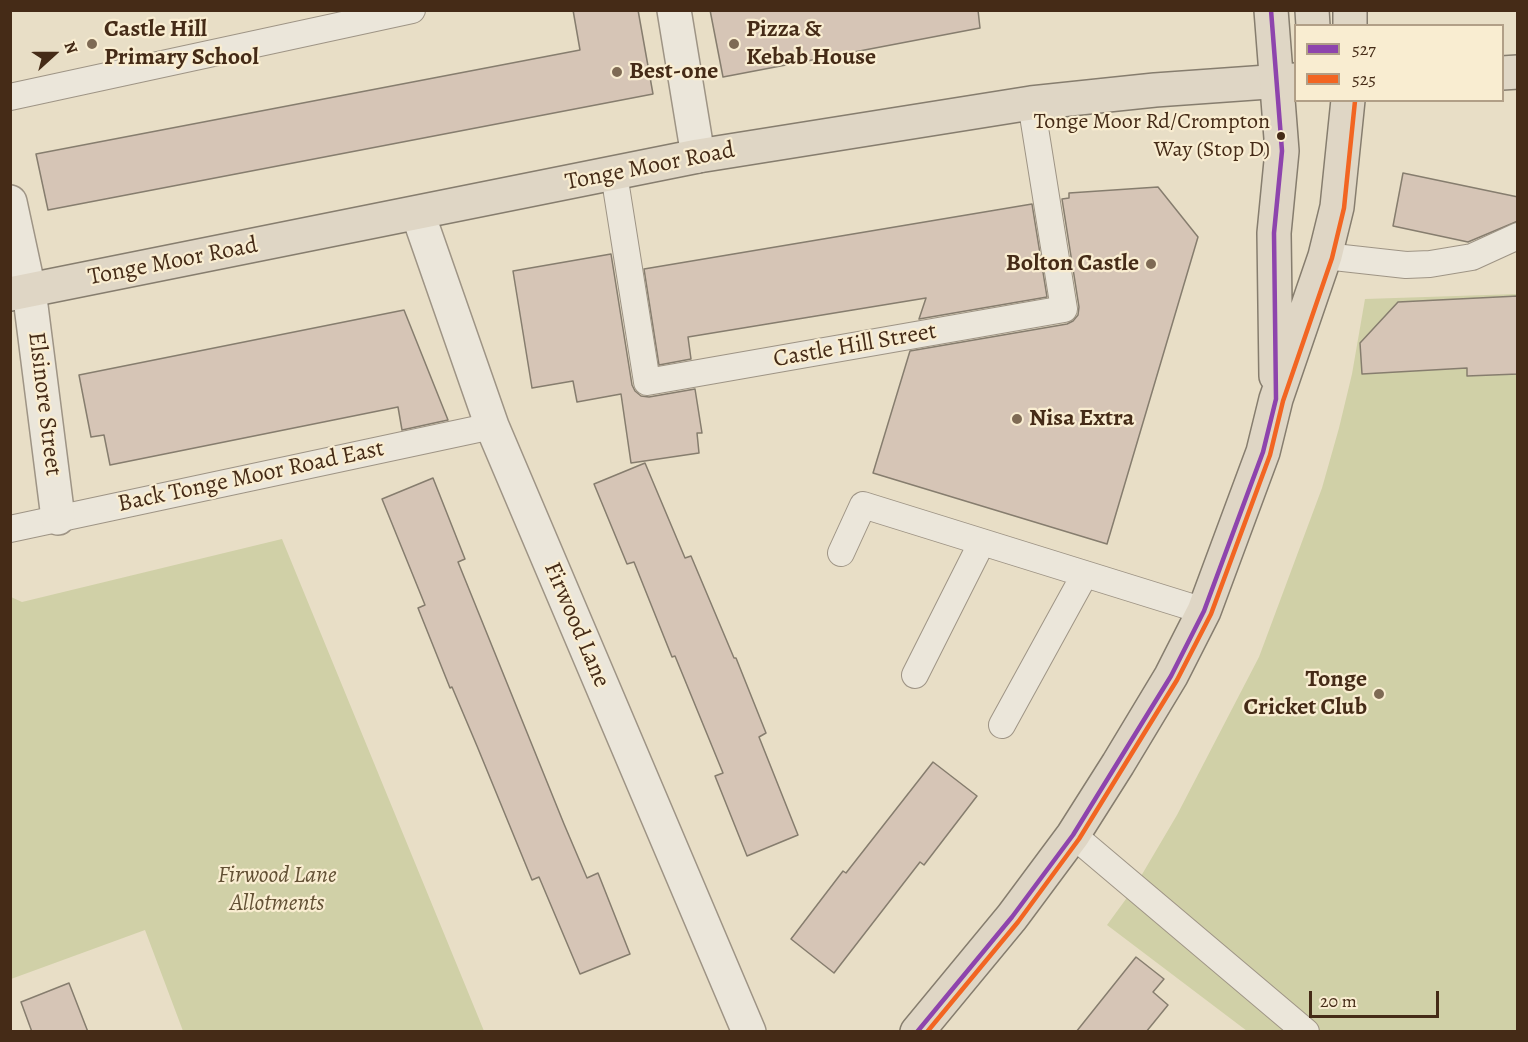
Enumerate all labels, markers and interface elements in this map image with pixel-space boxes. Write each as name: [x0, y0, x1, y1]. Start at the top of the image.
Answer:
place label: Castle Hill Primary School: [104, 16, 259, 72]
place label: Pizza & Kebab House: [746, 16, 876, 72]
north arrow: [24, 24, 84, 84]
legend: [1294, 24, 1504, 102]
marker: Castle Hill Primary School: [85, 37, 99, 51]
marker: Pizza & Kebab House: [727, 37, 741, 51]
text: 527: [1352, 37, 1376, 61]
text: N: [58, 38, 83, 57]
place label: Best-one: [629, 58, 718, 86]
marker: Best-one: [610, 65, 624, 79]
text: 525: [1352, 67, 1376, 91]
place label: Tonge Moor Rd/Crompton Way (Stop D): [1034, 110, 1270, 162]
marker: Tonge Moor Rd/Crompton Way (Stop D): [1275, 130, 1287, 142]
street label: Tonge Moor Road: [563, 136, 737, 198]
street label: Tonge Moor Road: [86, 231, 260, 293]
place label: Bolton Castle: [1006, 250, 1139, 278]
marker: Bolton Castle: [1144, 257, 1158, 271]
street label: Castle Hill Street: [771, 317, 939, 375]
street label: Elsinore Street: [21, 330, 67, 478]
place label: Nisa Extra: [1029, 405, 1134, 433]
marker: Nisa Extra: [1010, 412, 1024, 426]
street label: Back Tonge Moor Road East: [115, 435, 387, 519]
street label: Firwood Lane: [537, 558, 615, 692]
place label: Tonge Cricket Club: [1244, 666, 1367, 722]
marker: Tonge Cricket Club: [1372, 687, 1386, 701]
park label: Firwood Lane Allotments: [217, 862, 337, 918]
scale bar: [1312, 979, 1442, 1017]
text: 20 m: [1320, 989, 1357, 1013]

